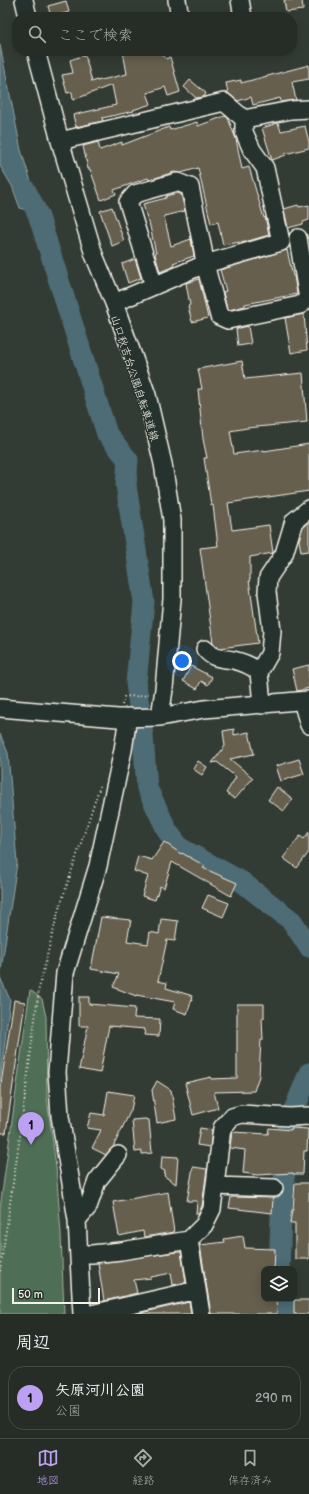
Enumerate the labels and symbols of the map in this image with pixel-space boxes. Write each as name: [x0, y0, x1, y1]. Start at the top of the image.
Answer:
street label: 山口秋吉台公園自転車道線: [108, 313, 161, 443]
your location: [172, 651, 192, 671]
pin: 1: [18, 1112, 44, 1145]
scale bar: [12, 1286, 100, 1305]

